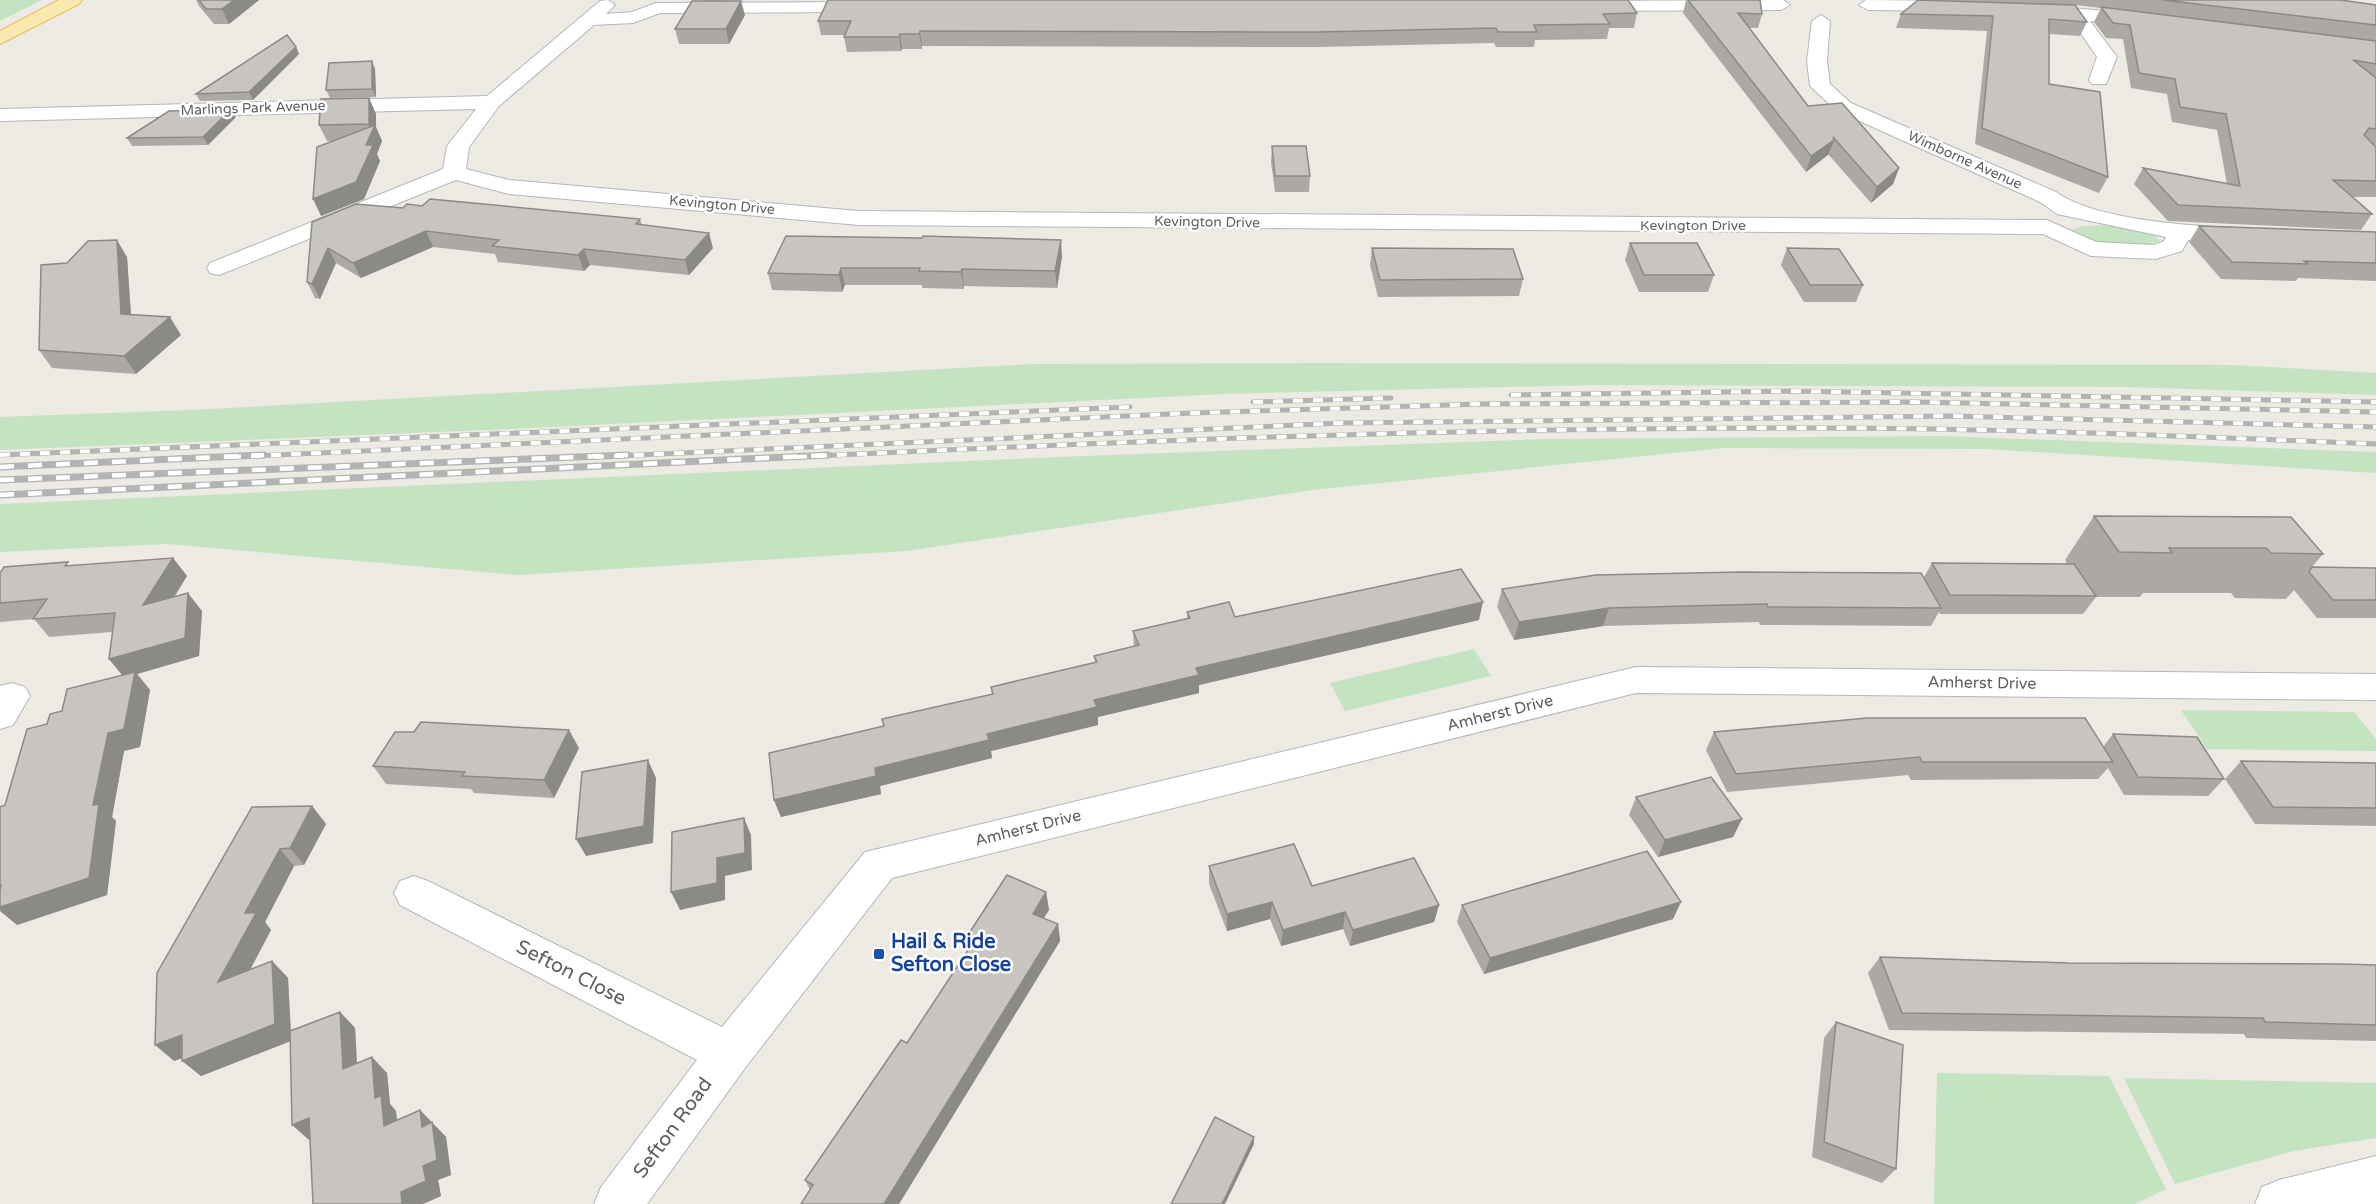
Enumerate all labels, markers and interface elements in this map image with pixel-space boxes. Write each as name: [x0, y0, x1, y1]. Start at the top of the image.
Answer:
street label: Marlings Park Avenue: [180, 97, 326, 119]
street label: Wimborne Avenue: [1905, 127, 2025, 193]
street label: Kevington Drive: [668, 192, 776, 218]
street label: Kevington Drive: [1154, 213, 1260, 231]
street label: Kevington Drive: [1640, 217, 1746, 234]
street label: Amherst Drive: [1927, 672, 2037, 694]
street label: Amherst Drive: [1445, 690, 1555, 736]
street label: Amherst Drive: [973, 805, 1083, 851]
place label: Hail & Ride Sefton Close: [891, 930, 1011, 977]
street label: Sefton Close: [512, 935, 630, 1011]
marker: Hail & Ride Sefton Close: [872, 947, 886, 961]
street label: Sefton Road: [628, 1073, 718, 1183]

